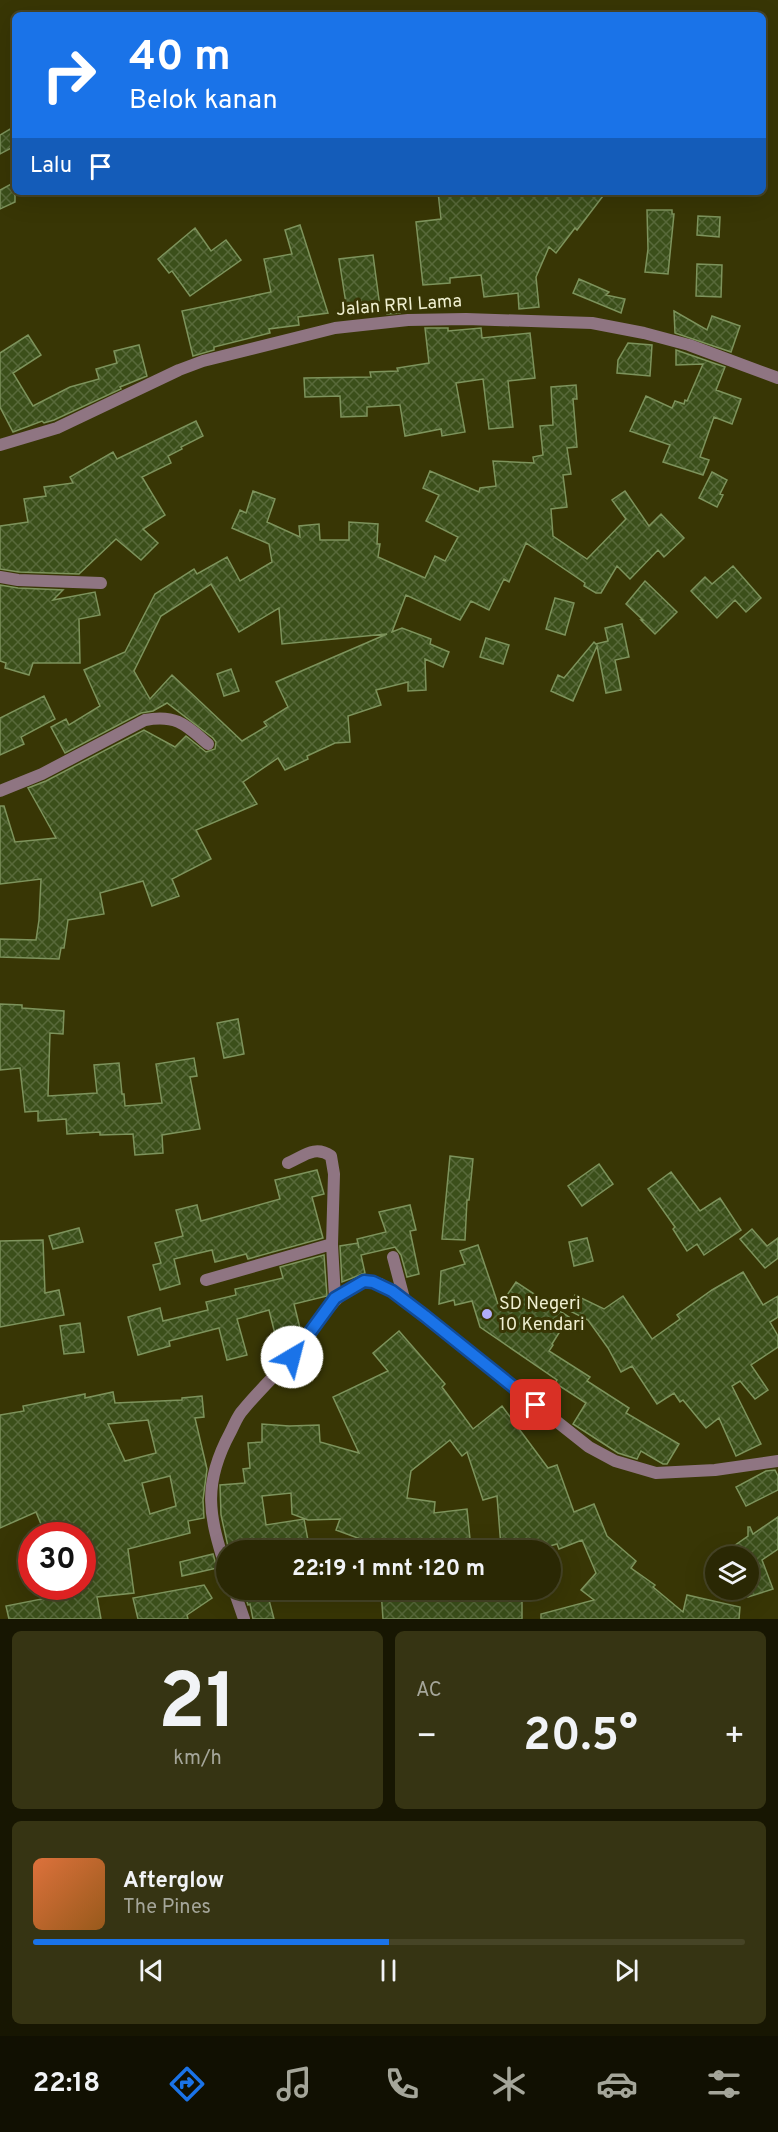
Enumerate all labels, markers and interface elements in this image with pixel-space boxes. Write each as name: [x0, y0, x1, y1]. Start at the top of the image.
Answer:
text: 40 m: [129, 32, 231, 85]
icon: right: [30, 36, 108, 114]
text: Belok kanan: [129, 84, 278, 118]
icon: arrive: [84, 150, 117, 183]
text: Lalu: [30, 153, 72, 180]
street label: Jalan RRI Lama: [335, 290, 463, 322]
place label: SD Negeri 10 Kendari: [499, 1293, 585, 1337]
marker: SD Negeri 10 Kendari: [480, 1307, 494, 1321]
position arrow: [260, 1325, 324, 1389]
pin: [510, 1379, 561, 1430]
icon: arrive: [519, 1388, 552, 1421]
speed limit sign: 30: [18, 1522, 96, 1600]
map controls: [705, 1546, 759, 1600]
button: layers: [705, 1546, 759, 1600]
text: 22:19 · 1 mnt · 120 m: [292, 1556, 485, 1583]
text: 21: [158, 1657, 237, 1756]
text: AC: [416, 1678, 442, 1704]
text: 20.5°: [523, 1709, 638, 1766]
text: −: [416, 1717, 437, 1759]
text: +: [724, 1717, 745, 1759]
text: km/h: [173, 1746, 222, 1772]
text: Afterglow: [123, 1868, 224, 1895]
text: The Pines: [123, 1895, 211, 1921]
icon: previous: [135, 1954, 168, 1987]
icon: pause: [372, 1954, 405, 1987]
icon: next: [610, 1954, 643, 1987]
icon: directions: [166, 2063, 208, 2105]
icon: music: [273, 2063, 315, 2105]
icon: phone: [381, 2063, 423, 2105]
icon: climate: [488, 2063, 530, 2105]
icon: car: [596, 2063, 638, 2105]
icon: filters: [703, 2063, 745, 2105]
text: 22:18: [33, 2067, 100, 2101]

